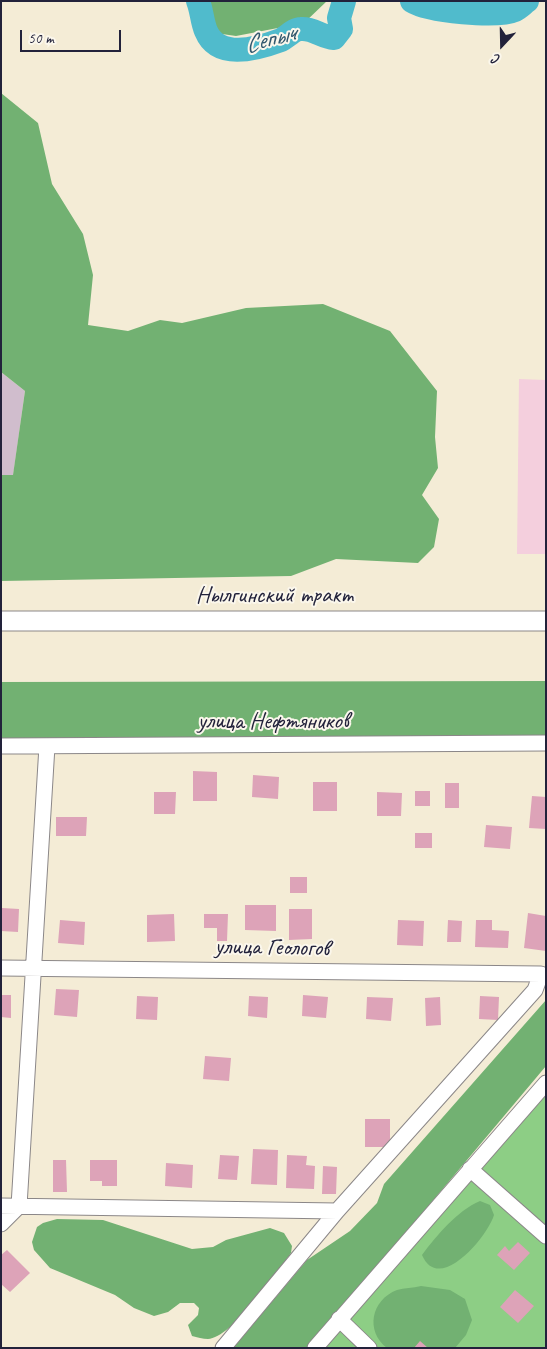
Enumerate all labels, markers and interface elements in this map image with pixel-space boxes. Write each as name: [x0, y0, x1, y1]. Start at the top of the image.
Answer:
water label: Сепыч: [241, 19, 299, 61]
scale bar: [22, 20, 124, 52]
north arrow: [477, 20, 527, 70]
text: 50 m: [28, 29, 54, 48]
text: С: [490, 50, 503, 69]
street label: Нылгинский тракт: [196, 582, 352, 610]
street label: улица Нефтяников: [197, 708, 349, 736]
street label: улица Геологов: [214, 933, 330, 963]

